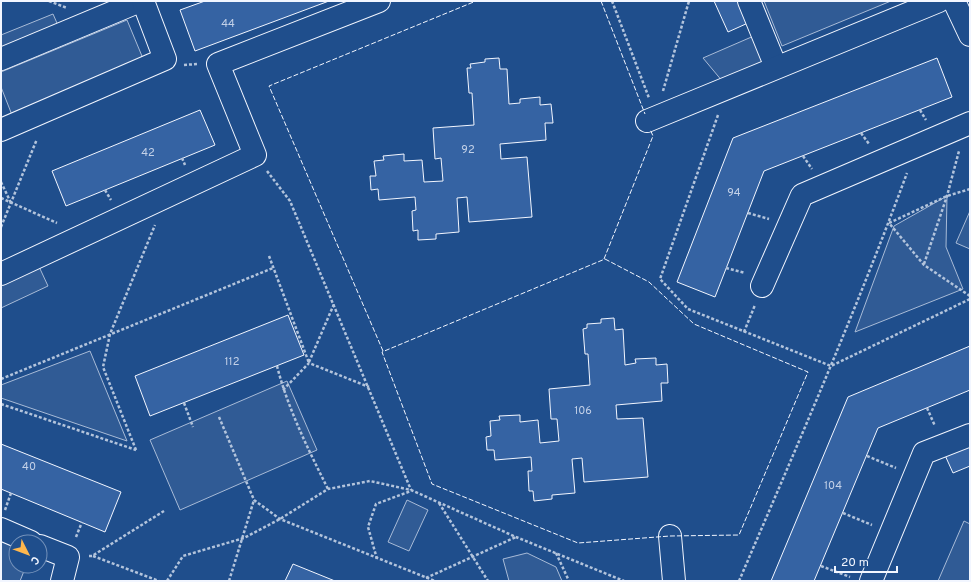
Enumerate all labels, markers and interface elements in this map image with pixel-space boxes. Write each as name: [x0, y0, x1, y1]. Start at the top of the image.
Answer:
house number: 44: [221, 17, 235, 31]
house number: 92: [461, 143, 475, 157]
house number: 42: [141, 146, 155, 160]
house number: 94: [727, 186, 741, 200]
house number: 112: [225, 355, 239, 369]
house number: 106: [574, 404, 592, 418]
house number: 40: [22, 460, 36, 474]
house number: 104: [824, 479, 842, 493]
north arrow: [8, 534, 48, 574]
scale bar: [835, 548, 897, 574]
text: С: [27, 553, 42, 567]
text: 20 m: [841, 555, 869, 571]

